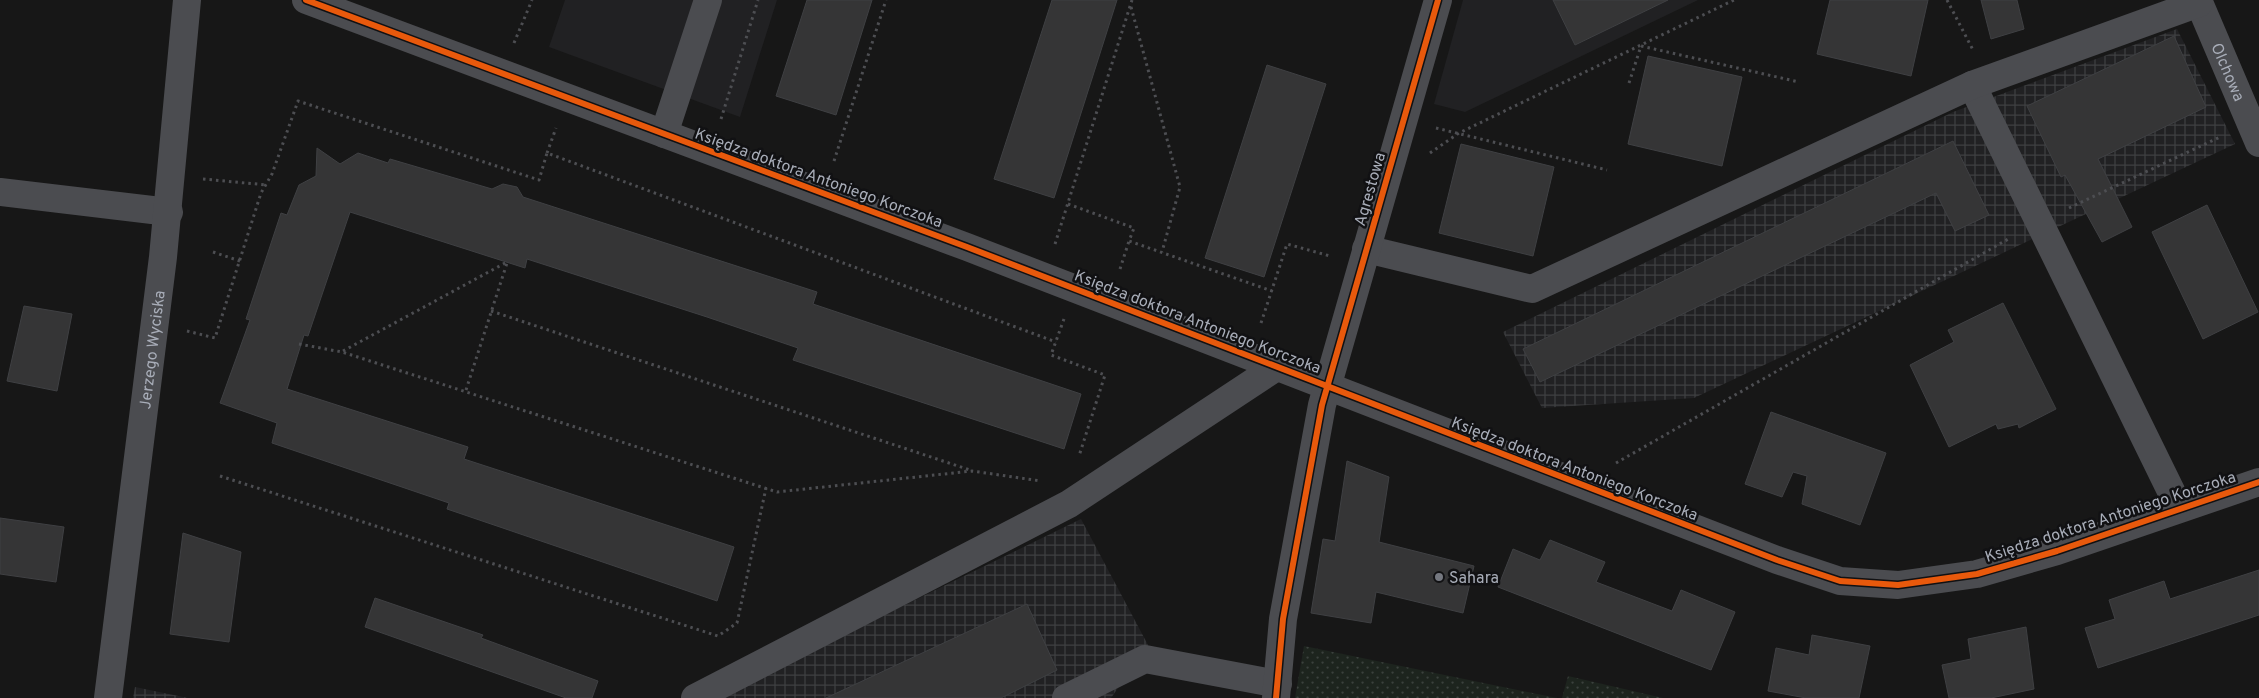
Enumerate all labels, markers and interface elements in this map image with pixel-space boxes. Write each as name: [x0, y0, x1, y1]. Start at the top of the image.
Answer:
street label: Olchowa: [2205, 40, 2248, 105]
street label: Księdza doktora Antoniego Korczoka: [692, 125, 945, 233]
street label: Agrestowa: [1351, 150, 1391, 229]
street label: Księdza doktora Antoniego Korczoka: [1071, 267, 1323, 379]
street label: Jerzego Wyciska: [136, 289, 171, 411]
street label: Księdza doktora Antoniego Korczoka: [1448, 414, 1700, 526]
street label: Księdza doktora Antoniego Korczoka: [1983, 468, 2239, 568]
place label: Sahara: [1449, 569, 1499, 589]
marker: Sahara: [1433, 571, 1445, 583]

